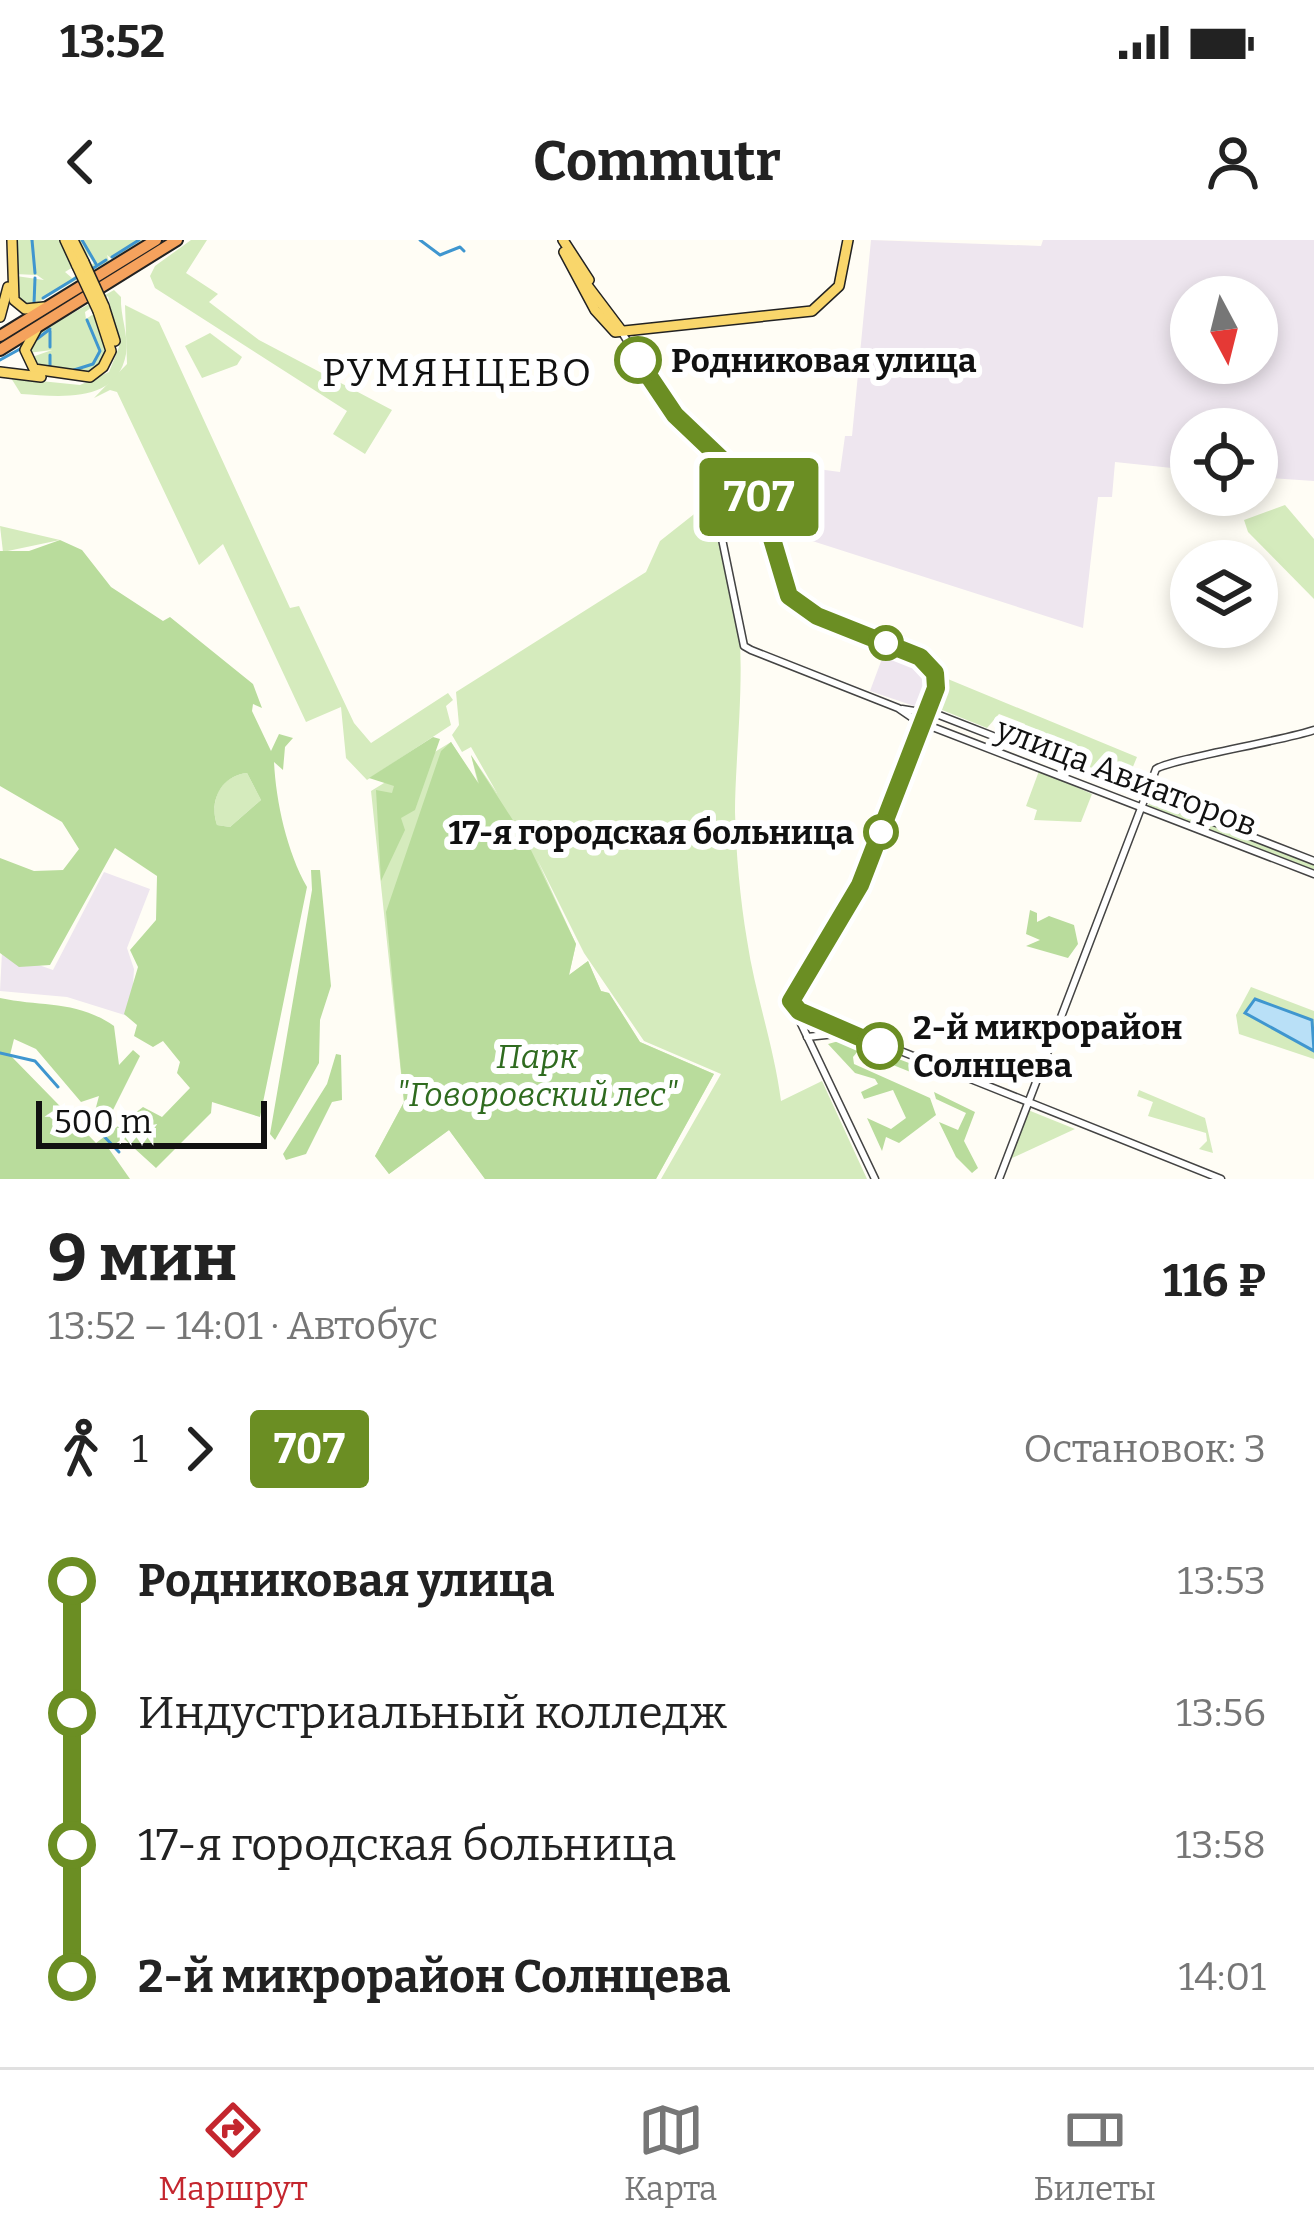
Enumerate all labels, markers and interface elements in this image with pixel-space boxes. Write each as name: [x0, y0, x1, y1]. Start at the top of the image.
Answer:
text: 13:52: [60, 15, 165, 69]
icon: back: [48, 129, 114, 195]
icon: person: [1200, 129, 1266, 195]
text: Commutr: [533, 130, 781, 194]
north arrow: [1170, 276, 1278, 384]
map controls: [1170, 276, 1278, 648]
marker: Родниковая улица: [616, 338, 660, 382]
place label: Родниковая улица: [671, 341, 977, 381]
district label: РУМЯНЦЕВО: [322, 350, 594, 396]
button: locate: [1170, 408, 1278, 516]
line badge: 707: [690, 458, 828, 536]
text: 707: [723, 472, 795, 522]
button: layers: [1170, 540, 1278, 648]
unlabelled marker: [870, 627, 902, 659]
street label: улица Авиаторов: [990, 708, 1263, 845]
place label: 17-я городская больница: [448, 813, 854, 853]
marker: 17-я городская больница: [865, 816, 897, 848]
place label: 2-й микрорайон Солнцева: [913, 1008, 1182, 1086]
marker: 2-й микрорайон Солнцева: [858, 1024, 902, 1068]
park label: Парк "Говоровский лес": [396, 1037, 678, 1115]
scale bar: [36, 1095, 267, 1148]
text: 500 m: [54, 1102, 152, 1142]
text: 9 мин: [48, 1218, 237, 1297]
text: 116 ₽: [1163, 1254, 1266, 1308]
text: 13:52 – 14:01 · Автобус: [48, 1303, 438, 1349]
icon: walk: [48, 1416, 114, 1482]
icon: forward: [166, 1416, 232, 1482]
text: 707: [274, 1424, 345, 1474]
text: 1: [132, 1426, 148, 1472]
text: Остановок: 3: [1024, 1426, 1266, 1472]
text: Родниковая улица: [138, 1554, 555, 1608]
text: 13:53: [1178, 1558, 1266, 1604]
text: Индустриальный колледж: [138, 1686, 727, 1740]
text: 13:56: [1176, 1690, 1266, 1736]
text: 17-я городская больница: [138, 1818, 676, 1872]
text: 13:58: [1175, 1822, 1266, 1868]
text: 2-й микрорайон Солнцева: [138, 1950, 730, 2004]
text: 14:01: [1178, 1954, 1266, 2000]
tab: Маршрут: [158, 2097, 308, 2209]
tab: Карта: [624, 2097, 717, 2209]
tab: Билеты: [1034, 2097, 1156, 2209]

